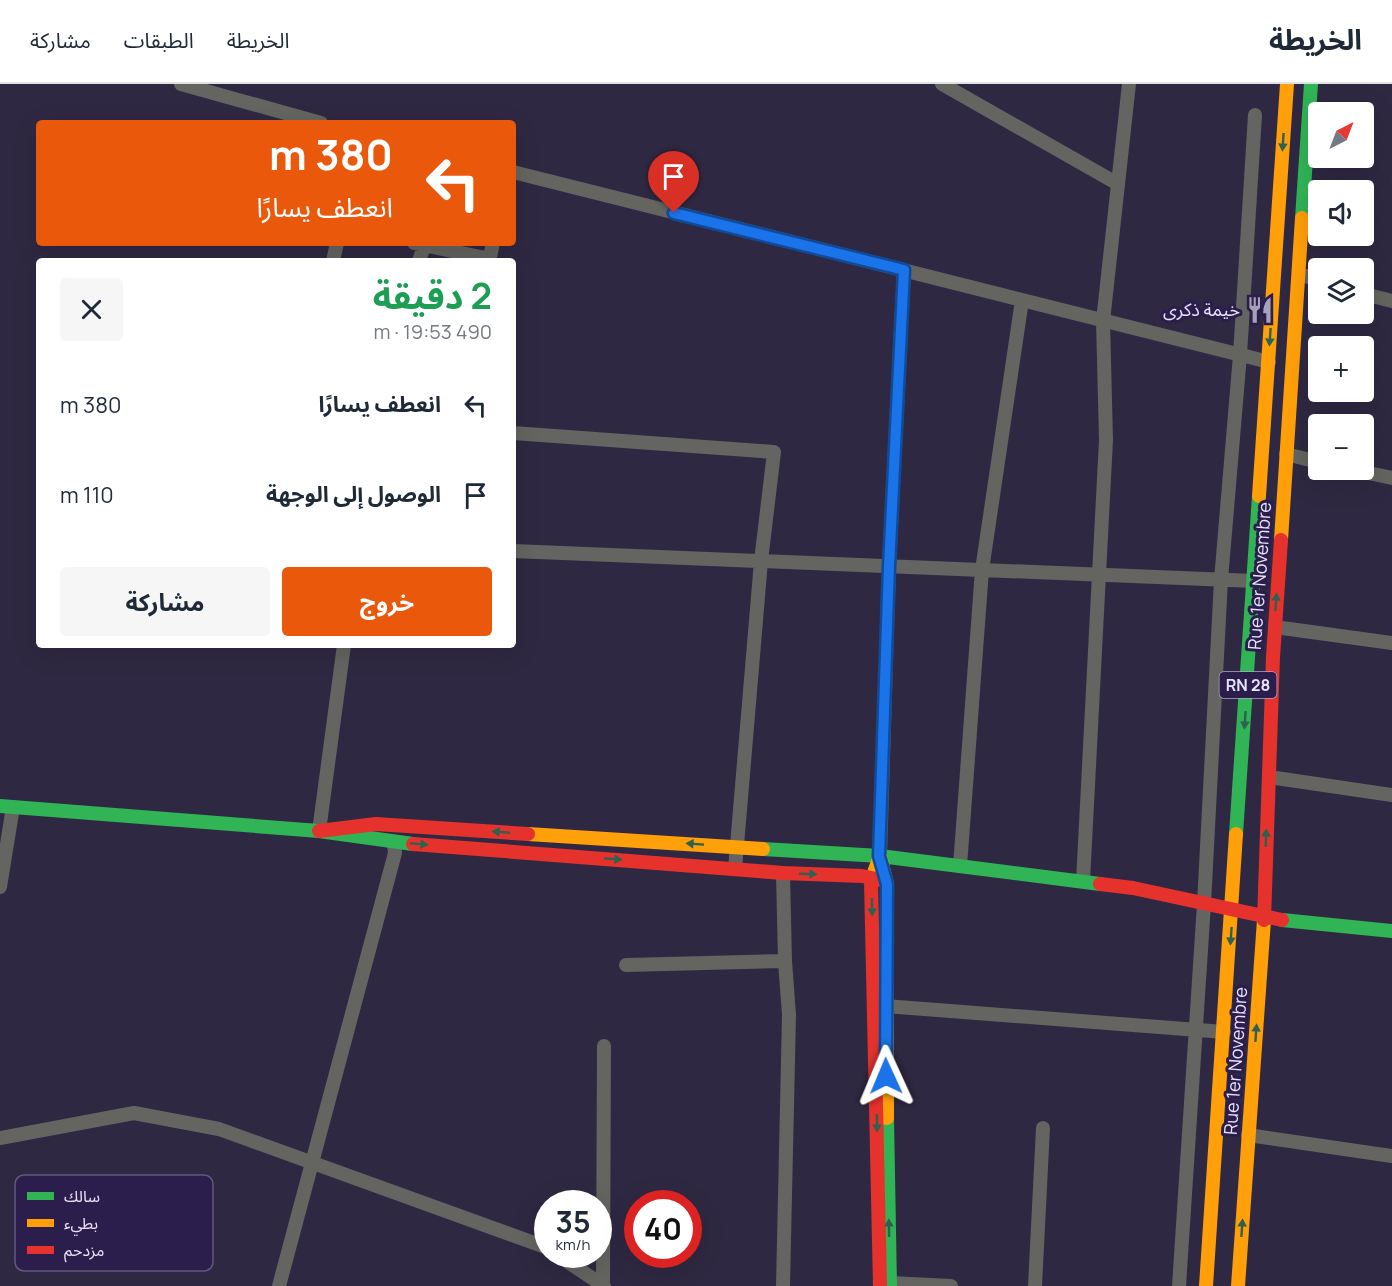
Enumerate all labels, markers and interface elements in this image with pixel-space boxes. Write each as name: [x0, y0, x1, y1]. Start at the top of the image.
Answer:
text: الخريطة: [1269, 20, 1362, 58]
text: مشاركة: [30, 26, 91, 54]
text: الطبقات: [124, 26, 194, 54]
text: الخريطة: [227, 26, 290, 54]
north arrow: [1308, 102, 1374, 168]
map controls: [1308, 102, 1374, 480]
text: 380 m: [269, 125, 393, 183]
one-way arrow: [1279, 133, 1288, 152]
icon: left: [414, 144, 492, 222]
pin: [648, 151, 699, 213]
icon: arrive: [657, 160, 690, 193]
button: sound: [1308, 180, 1374, 246]
text: انعطف يسارًا: [256, 188, 393, 225]
button: layers: [1308, 258, 1374, 324]
text: 2 دقيقة: [373, 271, 492, 320]
button: close: [60, 278, 123, 341]
restaurant icon: خيمة ذكرى: [1245, 295, 1275, 325]
place label: خيمة ذكرى: [1163, 297, 1240, 321]
text: 490 m · 19:53: [374, 318, 492, 345]
one-way arrow: [1266, 327, 1275, 346]
button: +: [1308, 336, 1374, 402]
text: انعطف يسارًا: [318, 389, 441, 419]
icon: left: [459, 389, 492, 422]
text: 380 m: [60, 390, 121, 420]
button: −: [1308, 414, 1374, 480]
text: الوصول إلى الوجهة: [266, 479, 441, 509]
icon: arrive: [459, 479, 492, 512]
text: 110 m: [60, 480, 114, 510]
street label: Rue 1er Novembre: [1242, 501, 1276, 651]
button: مشاركة: [60, 567, 270, 636]
button: خروج: [282, 567, 492, 636]
one-way arrow: [1272, 592, 1281, 611]
road number: RN 28: [1220, 672, 1276, 698]
one-way arrow: [1241, 711, 1250, 730]
one-way arrow: [491, 827, 510, 837]
one-way arrow: [1262, 829, 1271, 848]
one-way arrow: [409, 840, 428, 849]
one-way arrow: [686, 840, 705, 849]
one-way arrow: [604, 855, 623, 864]
one-way arrow: [798, 869, 817, 878]
one-way arrow: [867, 898, 877, 917]
one-way arrow: [1226, 926, 1236, 945]
street label: Rue 1er Novembre: [1218, 986, 1252, 1136]
one-way arrow: [1251, 1024, 1260, 1043]
position arrow: [854, 1044, 918, 1108]
one-way arrow: [872, 1114, 881, 1133]
legend: [15, 1175, 213, 1271]
text: سالك: [64, 1185, 100, 1207]
speed limit sign: 40: [624, 1190, 702, 1268]
text: 35: [555, 1201, 591, 1242]
text: بطيء: [64, 1212, 98, 1236]
one-way arrow: [885, 1218, 894, 1237]
one-way arrow: [1237, 1218, 1247, 1237]
text: km/h: [556, 1234, 590, 1255]
text: مزدحم: [64, 1239, 104, 1263]

